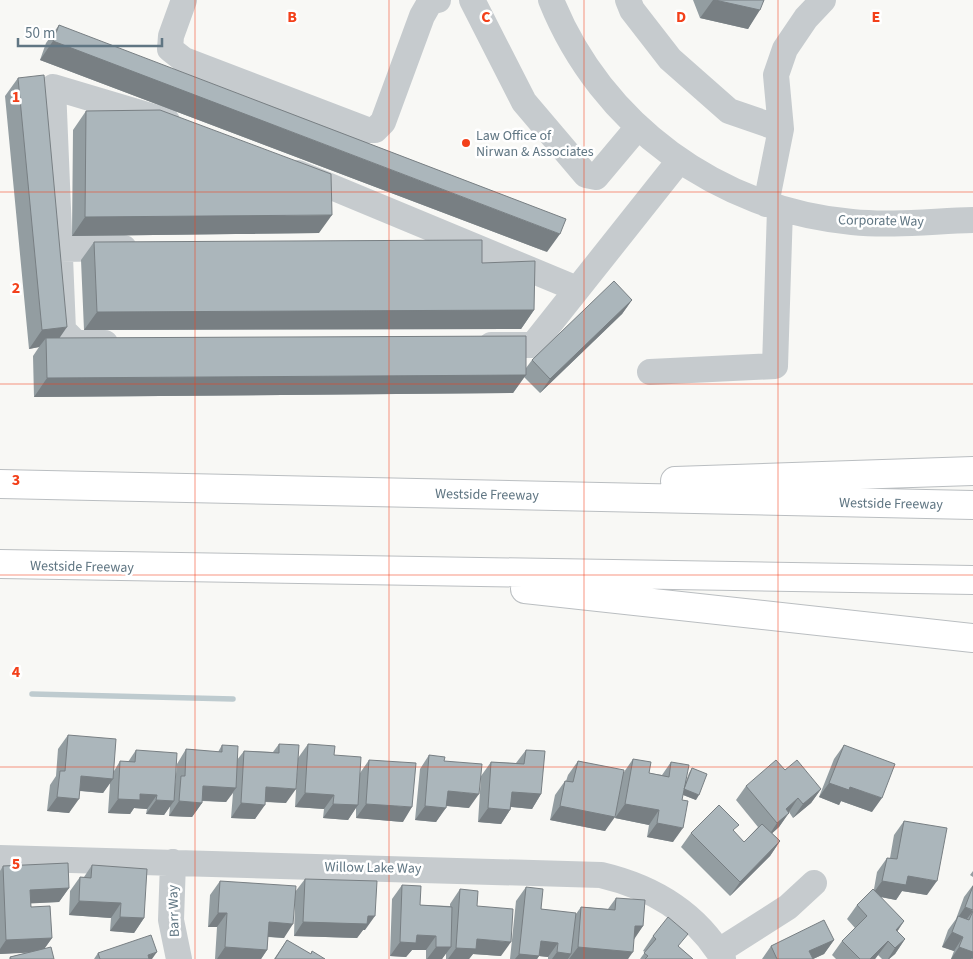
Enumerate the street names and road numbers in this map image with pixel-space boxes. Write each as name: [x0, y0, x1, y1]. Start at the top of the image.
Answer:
street label: Corporate Way: [838, 210, 925, 232]
street label: Westside Freeway: [435, 484, 539, 506]
street label: Westside Freeway: [839, 493, 943, 515]
street label: Westside Freeway: [30, 556, 134, 578]
street label: Willow Lake Way: [324, 857, 422, 879]
street label: Barr Way: [163, 884, 185, 937]

